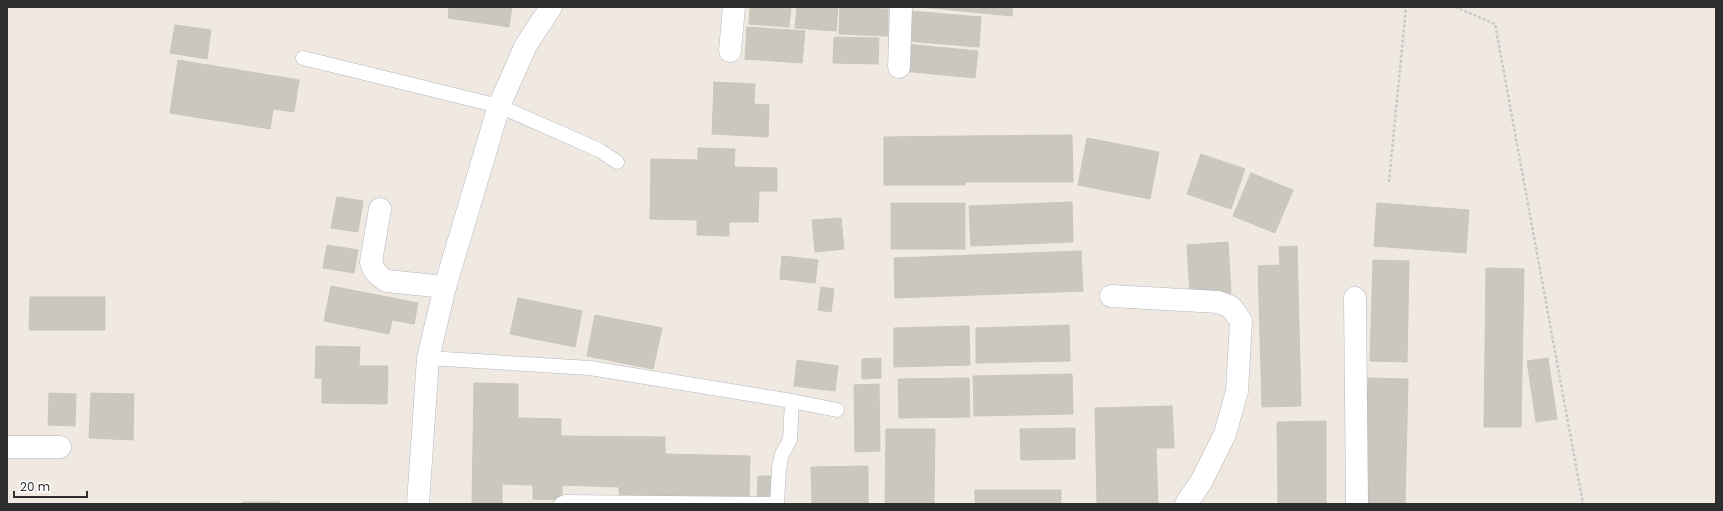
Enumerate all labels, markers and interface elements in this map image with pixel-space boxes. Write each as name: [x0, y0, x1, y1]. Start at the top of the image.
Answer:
scale bar: [14, 473, 87, 499]
text: 20 m: [20, 478, 50, 495]

